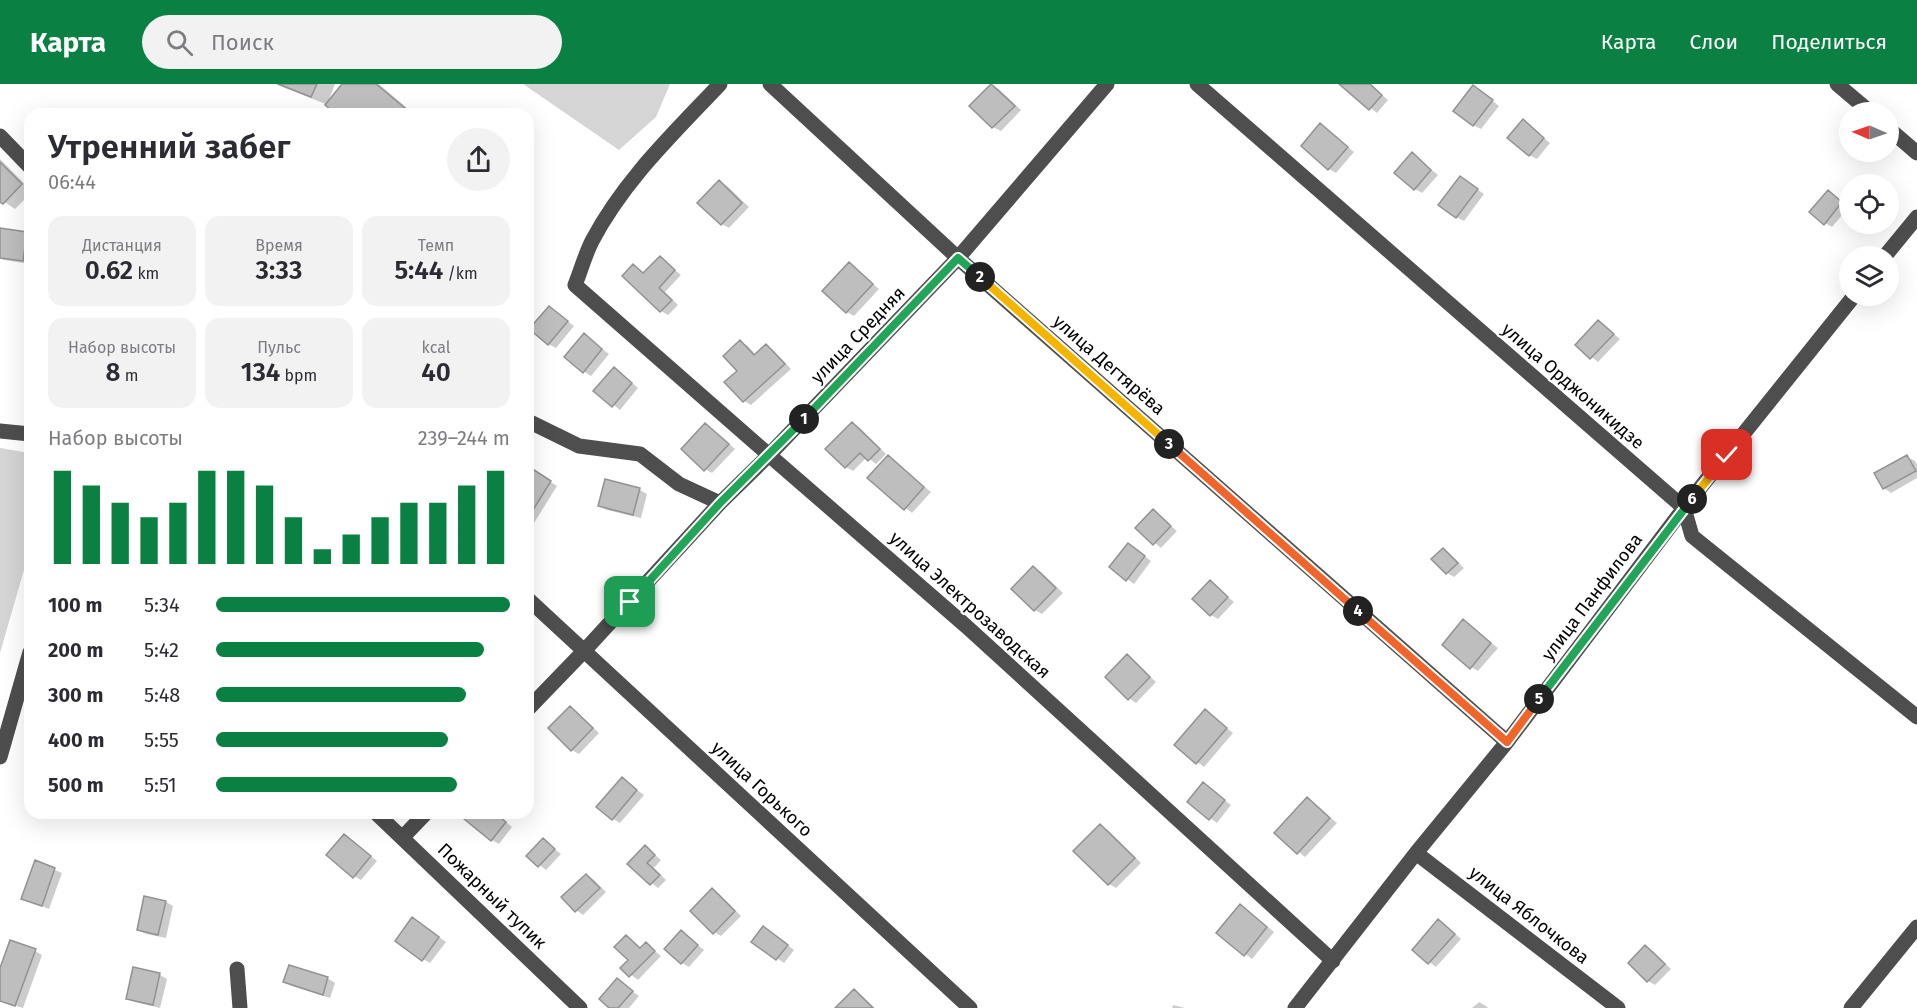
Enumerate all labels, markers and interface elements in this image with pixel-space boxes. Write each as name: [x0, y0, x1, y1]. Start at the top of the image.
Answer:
search box: [142, 15, 562, 69]
text: Карта: [30, 26, 106, 59]
icon: search: [163, 26, 196, 59]
text: Поиск: [211, 29, 274, 56]
text: Карта: [1601, 29, 1657, 55]
text: Слои: [1690, 29, 1738, 55]
text: Поделиться: [1771, 29, 1887, 55]
north arrow: [1839, 102, 1899, 162]
map controls: [1839, 102, 1899, 306]
text: Утренний забег: [48, 127, 291, 167]
button: share: [447, 128, 510, 191]
text: 06:44: [48, 170, 96, 194]
button: locate: [1839, 174, 1899, 234]
text: Дистанция: [82, 236, 162, 255]
text: Время: [255, 236, 303, 255]
text: Темп: [418, 236, 454, 255]
button: layers: [1839, 246, 1899, 306]
text: 0.62: [85, 255, 133, 286]
text: 3:33: [256, 255, 302, 286]
text: 5:44: [394, 255, 443, 286]
pin: 2: [965, 262, 995, 292]
text: km: [133, 264, 159, 283]
text: /km: [443, 264, 478, 283]
text: 2: [976, 267, 984, 286]
street label: улица Средняя: [806, 282, 910, 388]
street label: улица Дегтярёва: [1048, 310, 1170, 420]
street label: улица Орджоникидзе: [1497, 318, 1649, 454]
text: Набор высоты: [68, 338, 176, 357]
text: Пульс: [257, 338, 301, 357]
text: kcal: [422, 338, 450, 357]
text: 8: [106, 357, 120, 388]
text: 134: [241, 357, 280, 388]
text: 40: [421, 357, 451, 388]
text: m: [120, 366, 138, 385]
text: bpm: [280, 366, 317, 385]
pin: 1: [789, 404, 819, 434]
text: 1: [800, 409, 808, 428]
text: Набор высоты: [48, 426, 183, 450]
text: 239–244 m: [418, 426, 510, 450]
pin: 3: [1154, 429, 1184, 459]
pin: [1701, 429, 1752, 480]
text: 3: [1165, 434, 1173, 453]
icon: check: [1710, 438, 1743, 471]
pin: 6: [1677, 484, 1707, 514]
text: 6: [1687, 489, 1697, 508]
street label: улица Электрозаводская: [885, 527, 1055, 683]
street label: улица Панфилова: [1537, 529, 1647, 665]
pin: [604, 576, 655, 627]
icon: arrive: [613, 585, 646, 618]
text: 100 m: [48, 593, 102, 617]
text: 5:34: [144, 593, 180, 617]
pin: 4: [1343, 596, 1373, 626]
text: 4: [1353, 601, 1363, 620]
text: 200 m: [48, 638, 103, 662]
text: 5:42: [144, 638, 179, 662]
text: 300 m: [48, 683, 103, 707]
text: 5:48: [144, 683, 180, 707]
pin: 5: [1524, 684, 1554, 714]
text: 5: [1535, 689, 1543, 708]
text: 400 m: [48, 728, 104, 752]
text: 5:55: [144, 728, 179, 752]
street label: улица Горького: [707, 737, 817, 841]
text: 500 m: [48, 773, 104, 797]
text: 5:51: [144, 773, 177, 797]
street label: Пожарный тупик: [433, 838, 551, 954]
street label: улица Яблочкова: [1465, 861, 1593, 969]

